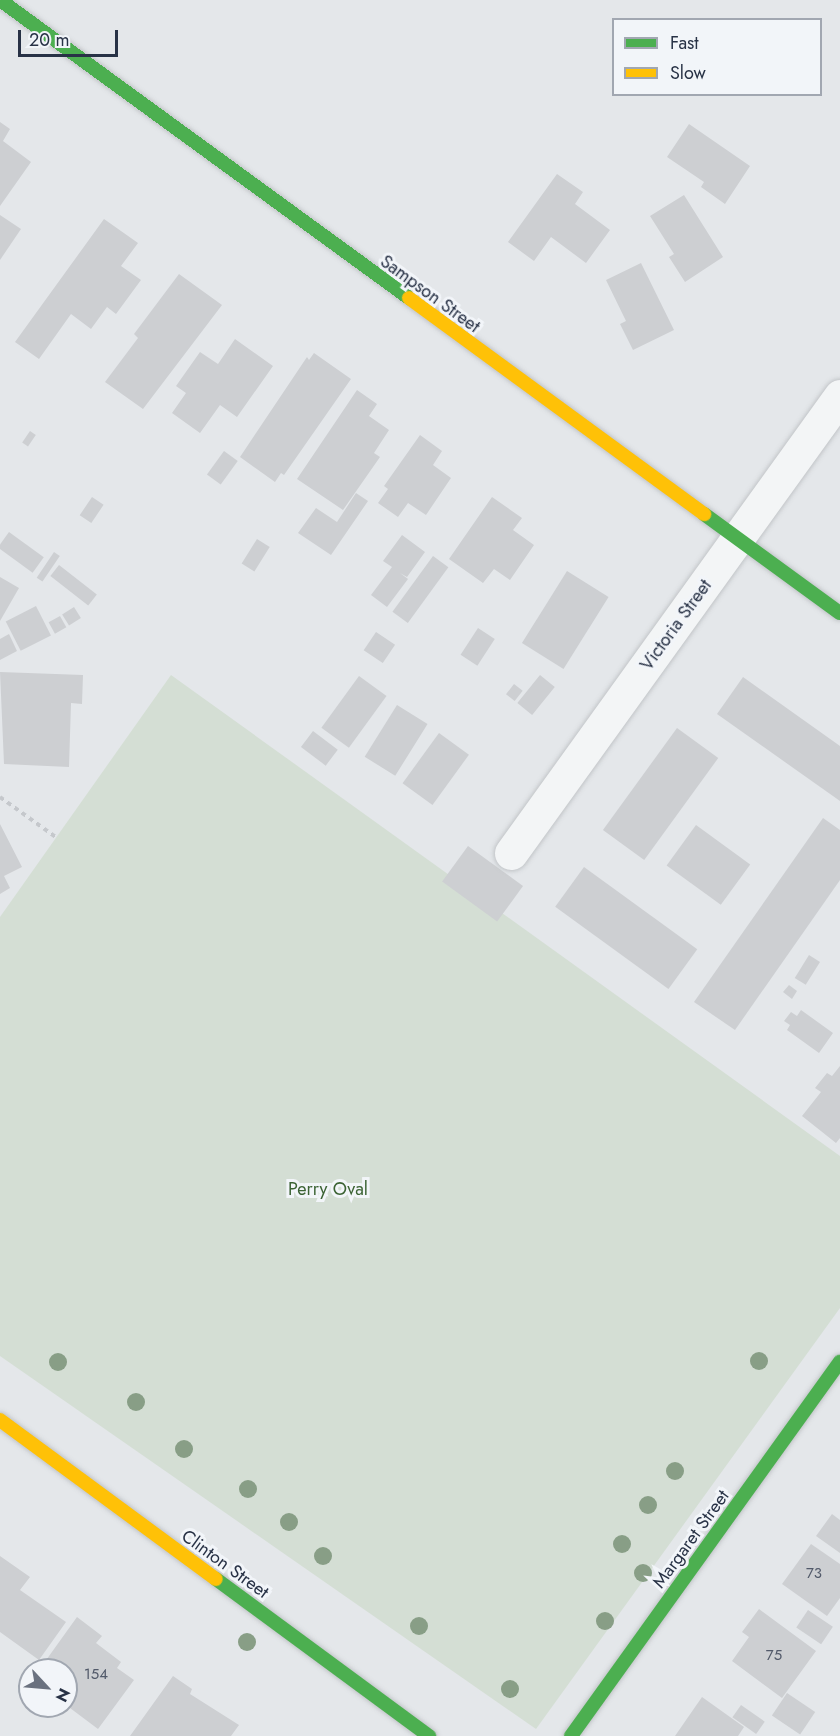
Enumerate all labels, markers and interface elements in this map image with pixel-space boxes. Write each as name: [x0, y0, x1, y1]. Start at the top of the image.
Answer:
scale bar: [21, 18, 122, 56]
legend: [612, 18, 822, 96]
text: 20 m: [29, 27, 69, 53]
text: Fast: [670, 30, 699, 56]
text: Slow: [670, 60, 706, 86]
street label: Sampson Street: [376, 251, 484, 337]
street label: Victoria Street: [636, 575, 716, 675]
park label: Perry Oval: [288, 1178, 368, 1200]
street label: Margaret Street: [648, 1486, 734, 1592]
street label: Clinton Street: [177, 1525, 273, 1603]
house number: 73: [806, 1565, 822, 1583]
house number: 75: [766, 1647, 782, 1665]
north arrow: [18, 1658, 78, 1718]
house number: 154: [84, 1666, 108, 1684]
text: N: [50, 1684, 76, 1706]

